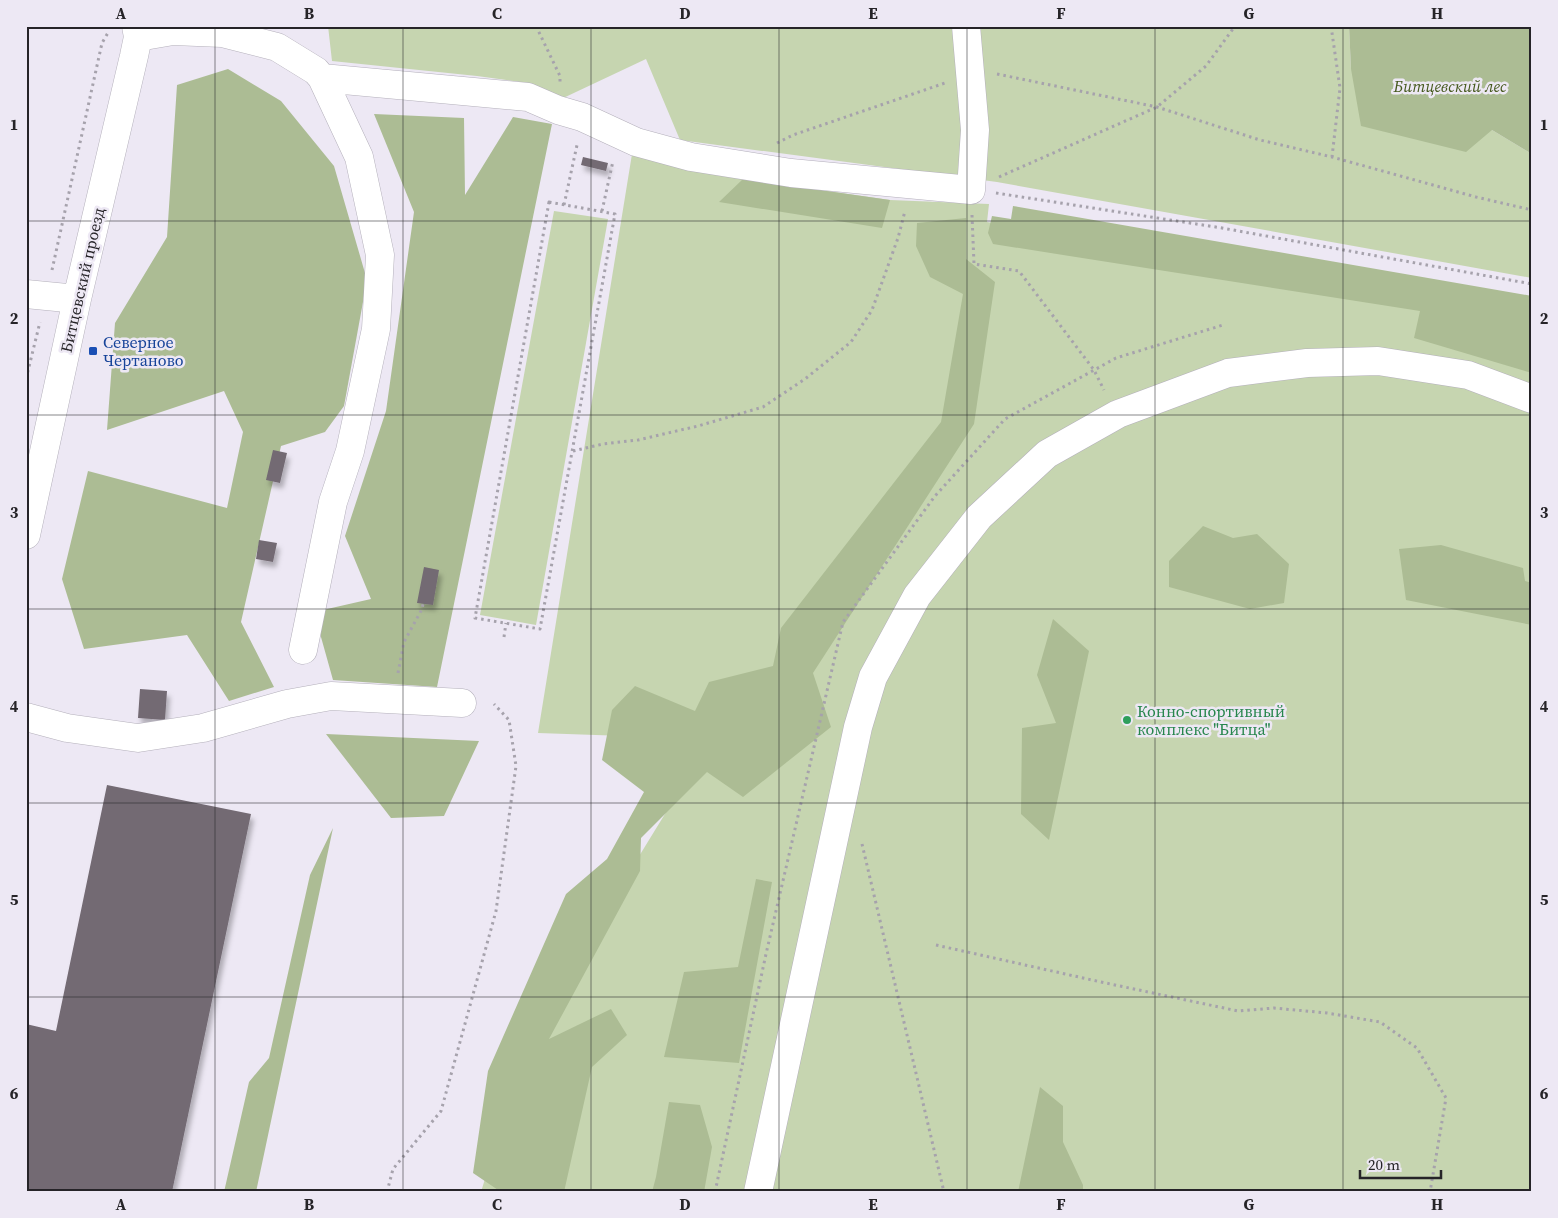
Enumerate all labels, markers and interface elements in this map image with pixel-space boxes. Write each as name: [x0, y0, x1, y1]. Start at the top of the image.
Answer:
text: A: [116, 2, 127, 24]
text: B: [304, 2, 315, 24]
text: C: [492, 2, 502, 24]
text: D: [679, 2, 691, 24]
text: E: [868, 2, 878, 24]
text: F: [1056, 2, 1066, 24]
text: G: [1244, 2, 1255, 24]
text: H: [1431, 2, 1443, 24]
park label: Битцевский лес: [1392, 75, 1507, 97]
text: 1: [10, 113, 18, 135]
text: 1: [1540, 113, 1548, 135]
street label: Битцевский проезд: [55, 205, 109, 355]
text: 2: [10, 307, 19, 329]
text: 2: [1540, 307, 1549, 329]
place label: Северное Чертаново: [103, 331, 184, 371]
marker: Северное Чертаново: [87, 345, 99, 357]
text: 3: [10, 501, 19, 523]
text: 3: [1540, 501, 1549, 523]
text: 4: [10, 695, 19, 717]
text: 4: [1540, 695, 1549, 717]
place label: Конно-спортивный комплекс "Битца": [1137, 700, 1285, 740]
marker: Конно-спортивный комплекс "Битца": [1121, 714, 1133, 726]
text: 5: [10, 888, 19, 910]
text: 5: [1540, 888, 1549, 910]
text: 6: [10, 1082, 19, 1104]
text: 6: [1540, 1082, 1549, 1104]
scale bar: [1360, 1148, 1442, 1180]
text: 20 m: [1368, 1154, 1400, 1175]
text: A: [116, 1193, 127, 1215]
text: B: [304, 1193, 315, 1215]
text: C: [492, 1193, 502, 1215]
text: D: [679, 1193, 691, 1215]
text: E: [868, 1193, 878, 1215]
text: F: [1056, 1193, 1066, 1215]
text: G: [1244, 1193, 1255, 1215]
text: H: [1431, 1193, 1443, 1215]

